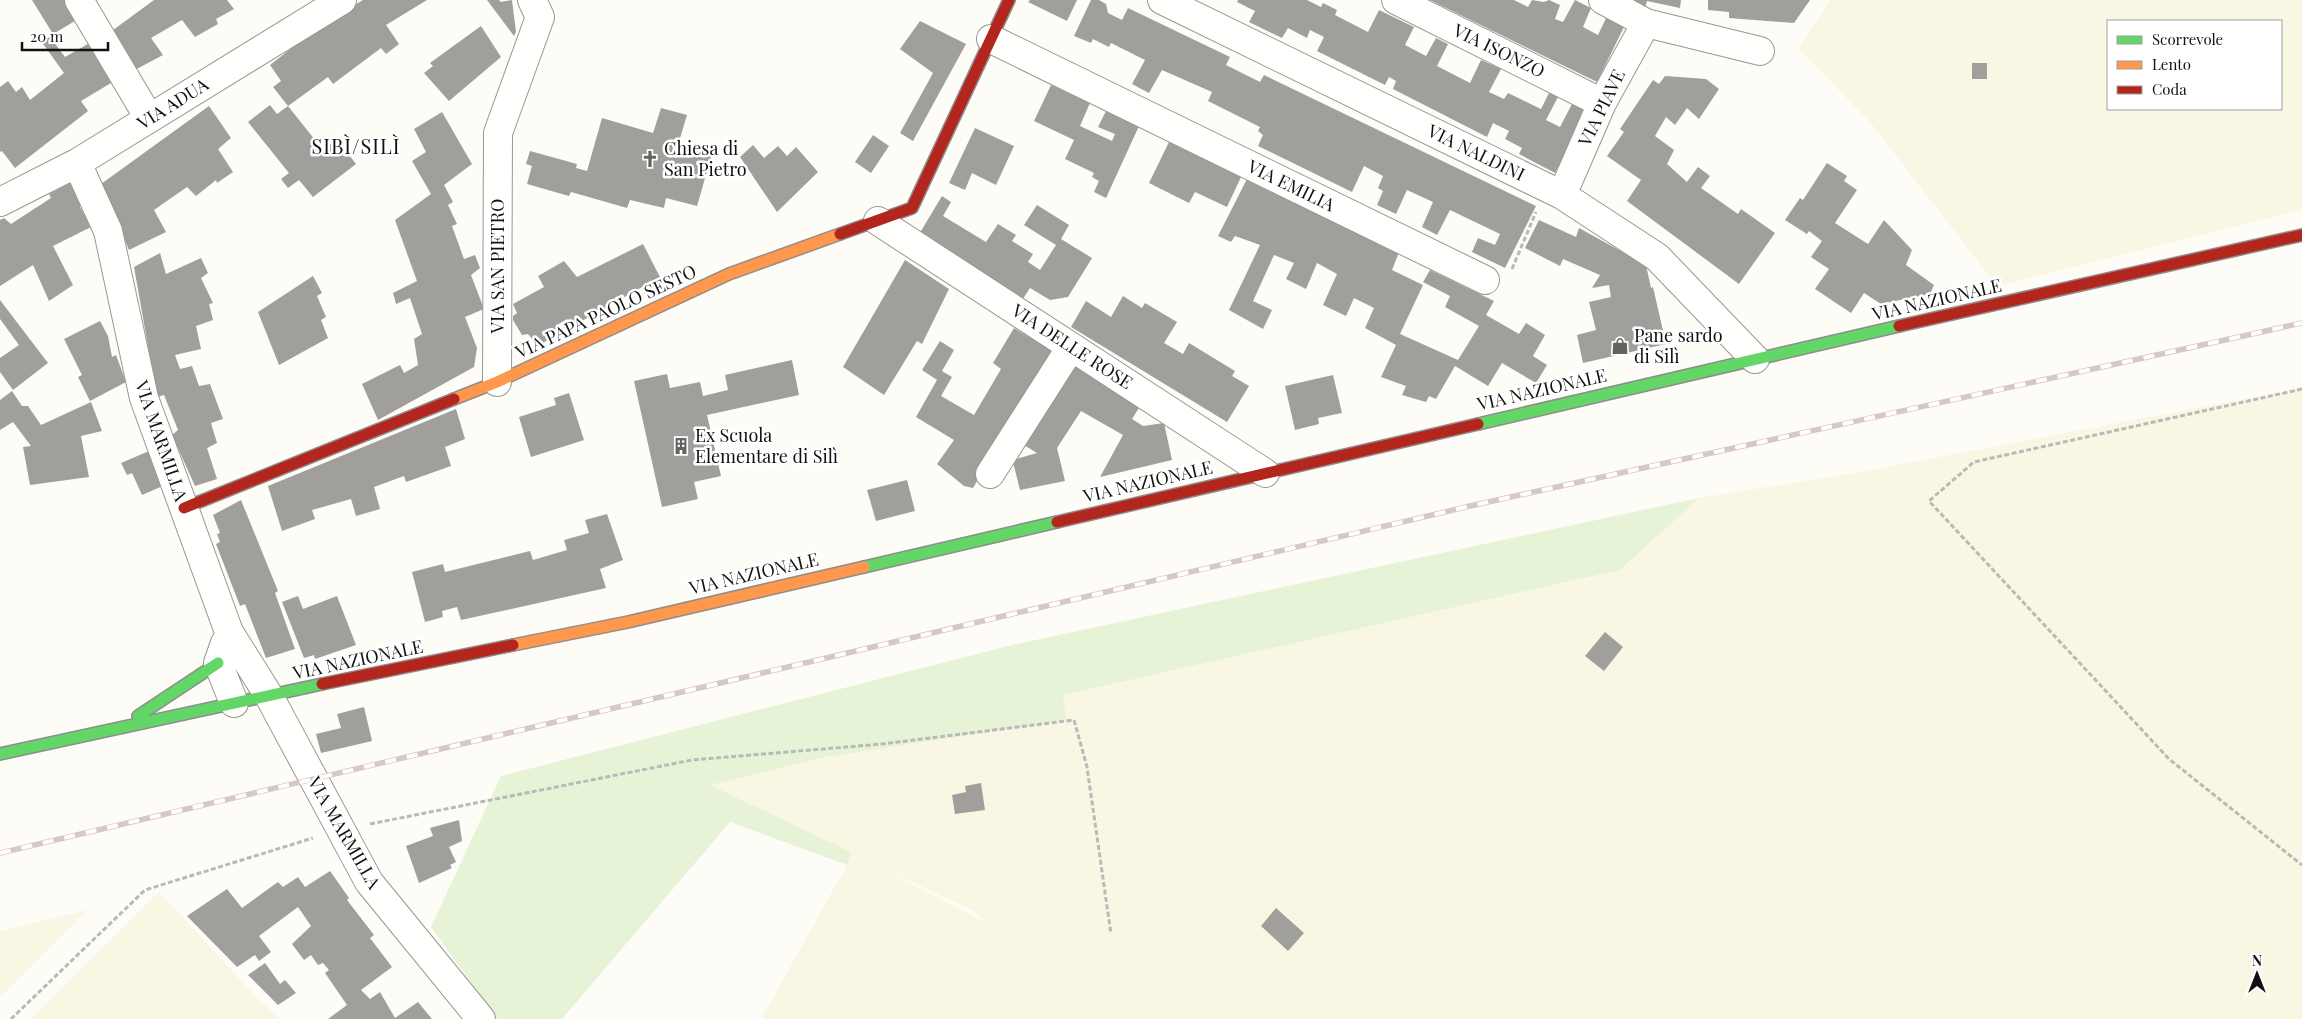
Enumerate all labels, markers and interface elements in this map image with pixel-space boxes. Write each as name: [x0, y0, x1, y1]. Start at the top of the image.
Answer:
street label: VIA ISONZO: [1449, 17, 1549, 83]
scale bar: [22, 20, 109, 52]
legend: [2107, 20, 2282, 110]
text: 20 m: [30, 26, 64, 46]
text: Scorrevole: [2152, 29, 2223, 49]
text: Lento: [2152, 54, 2191, 74]
street label: VIA PIAVE: [1572, 65, 1630, 151]
street label: VIA ADUA: [131, 72, 213, 135]
text: Coda: [2152, 79, 2187, 99]
street label: VIA NALDINI: [1423, 118, 1529, 186]
district label: SIBÌ/SILÌ: [311, 132, 401, 159]
place label: Chiesa di San Pietro: [664, 136, 747, 181]
church icon: Chiesa di San Pietro: [640, 149, 660, 169]
street label: VIA EMILIA: [1243, 153, 1340, 217]
street label: VIA SAN PIETRO: [485, 199, 509, 334]
street label: VIA PAPA PAOLO SESTO: [510, 259, 700, 364]
street label: VIA NAZIONALE: [1869, 272, 2004, 326]
street label: VIA DELLE ROSE: [1007, 298, 1138, 394]
place label: Pane sardo di Silì: [1634, 323, 1723, 368]
shop icon: Pane sardo di Silì: [1610, 336, 1630, 356]
street label: VIA NAZIONALE: [1474, 362, 1609, 416]
street label: VIA MARMILLA: [130, 376, 194, 505]
place label: Ex Scuola Elementare di Silì: [695, 423, 838, 468]
building icon: Ex Scuola Elementare di Silì: [671, 436, 691, 456]
street label: VIA NAZIONALE: [1080, 454, 1215, 508]
street label: VIA NAZIONALE: [686, 546, 821, 600]
street label: VIA NAZIONALE: [290, 634, 425, 685]
street label: VIA MARMILLA: [303, 771, 387, 894]
north arrow: [2232, 949, 2282, 999]
text: N: [2252, 951, 2262, 970]

